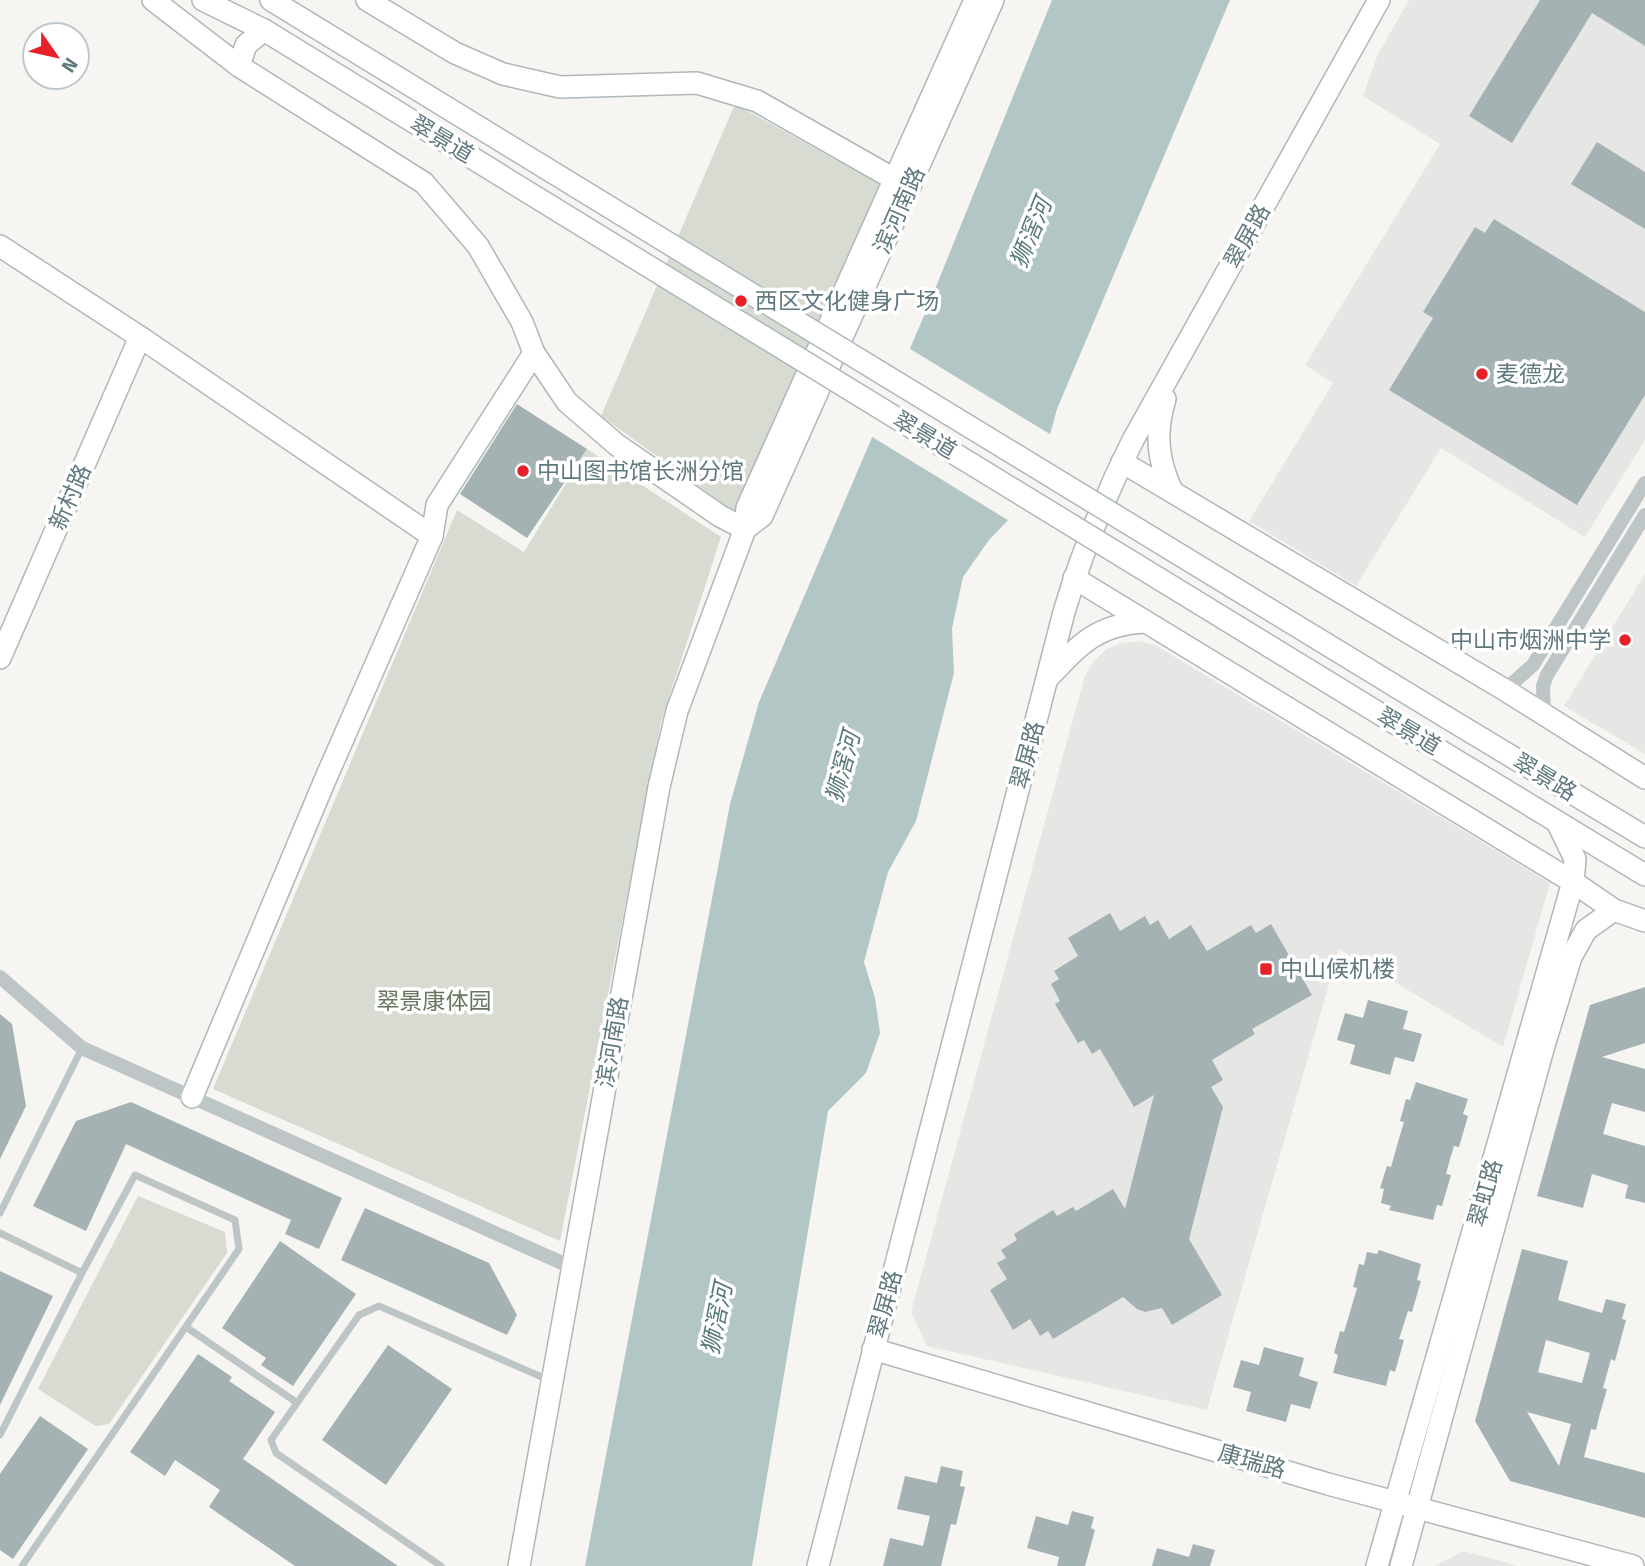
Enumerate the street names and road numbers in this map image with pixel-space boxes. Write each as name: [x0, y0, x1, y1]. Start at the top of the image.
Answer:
street label: 翠景道: [405, 109, 479, 169]
street label: 滨河南路: [868, 162, 930, 258]
street label: 翠屏路: [1218, 199, 1276, 273]
street label: 翠景道: [888, 405, 962, 465]
street label: 新村路: [43, 460, 97, 534]
street label: 翠景道: [1372, 701, 1446, 761]
street label: 翠屏路: [1005, 718, 1049, 792]
street label: 翠景路: [1508, 747, 1582, 807]
street label: 滨河南路: [590, 994, 634, 1090]
street label: 翠虹路: [1462, 1156, 1508, 1230]
street label: 翠屏路: [863, 1267, 907, 1341]
street label: 康瑞路: [1215, 1438, 1289, 1484]

